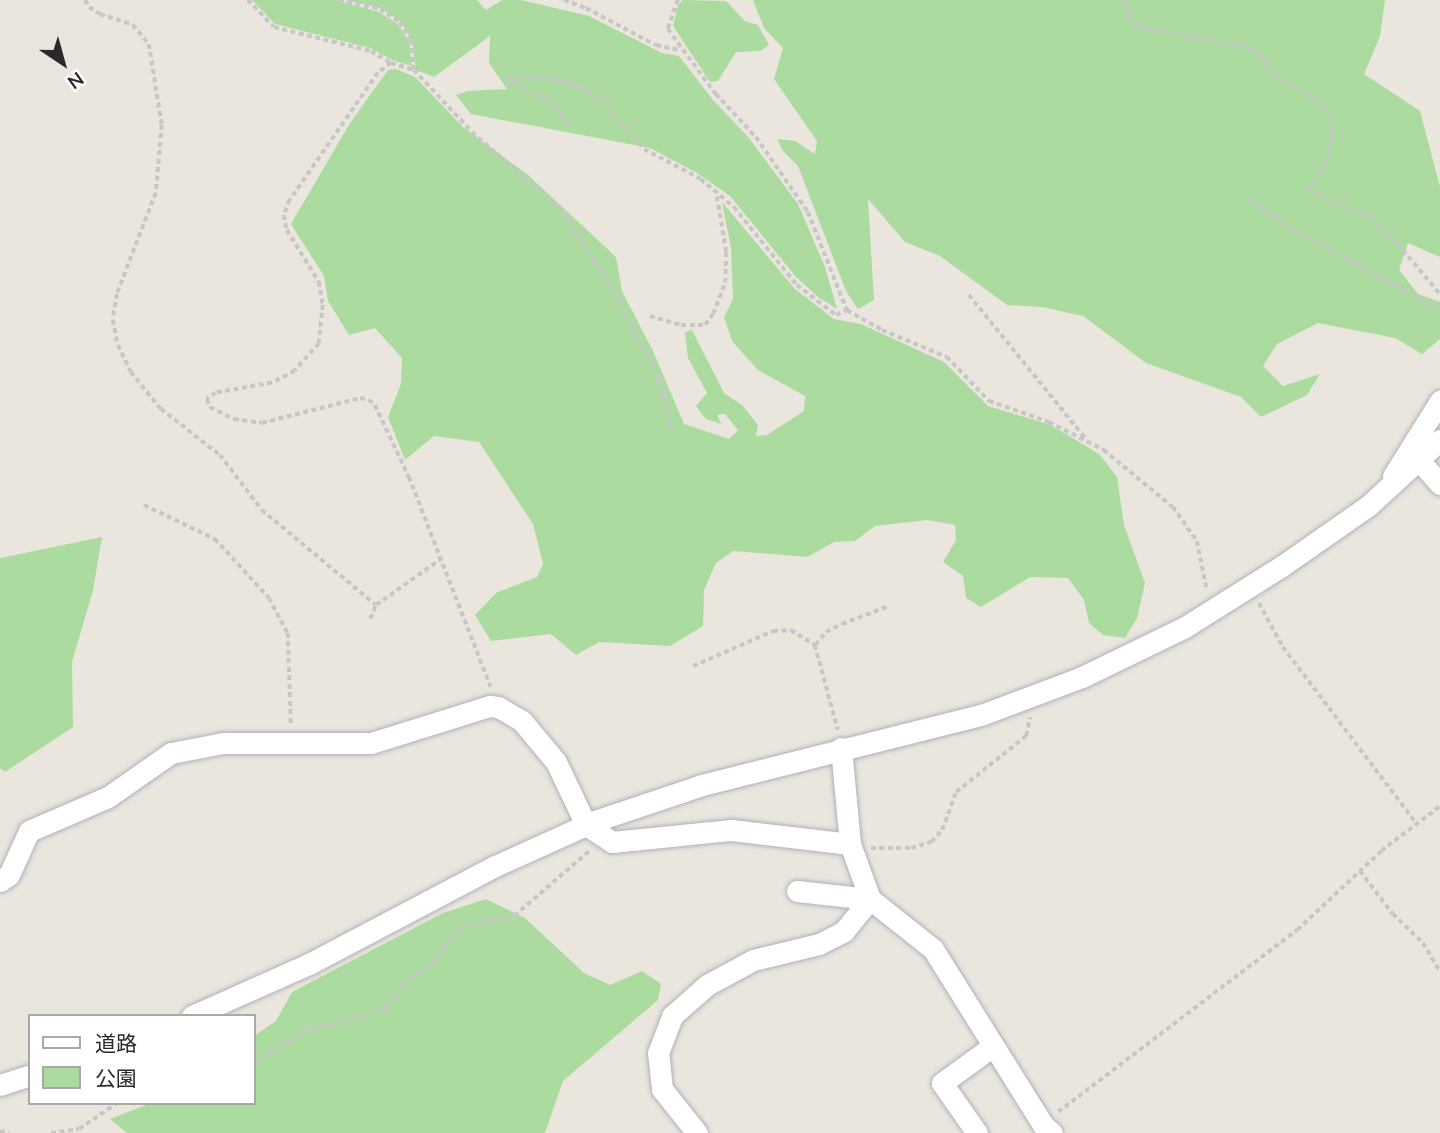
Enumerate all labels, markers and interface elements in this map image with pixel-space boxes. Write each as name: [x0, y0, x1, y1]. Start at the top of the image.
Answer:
north arrow: [28, 28, 98, 98]
text: N: [62, 65, 89, 95]
legend: [28, 1014, 256, 1105]
text: 道路: [95, 1030, 137, 1058]
text: 公園: [95, 1065, 137, 1093]

